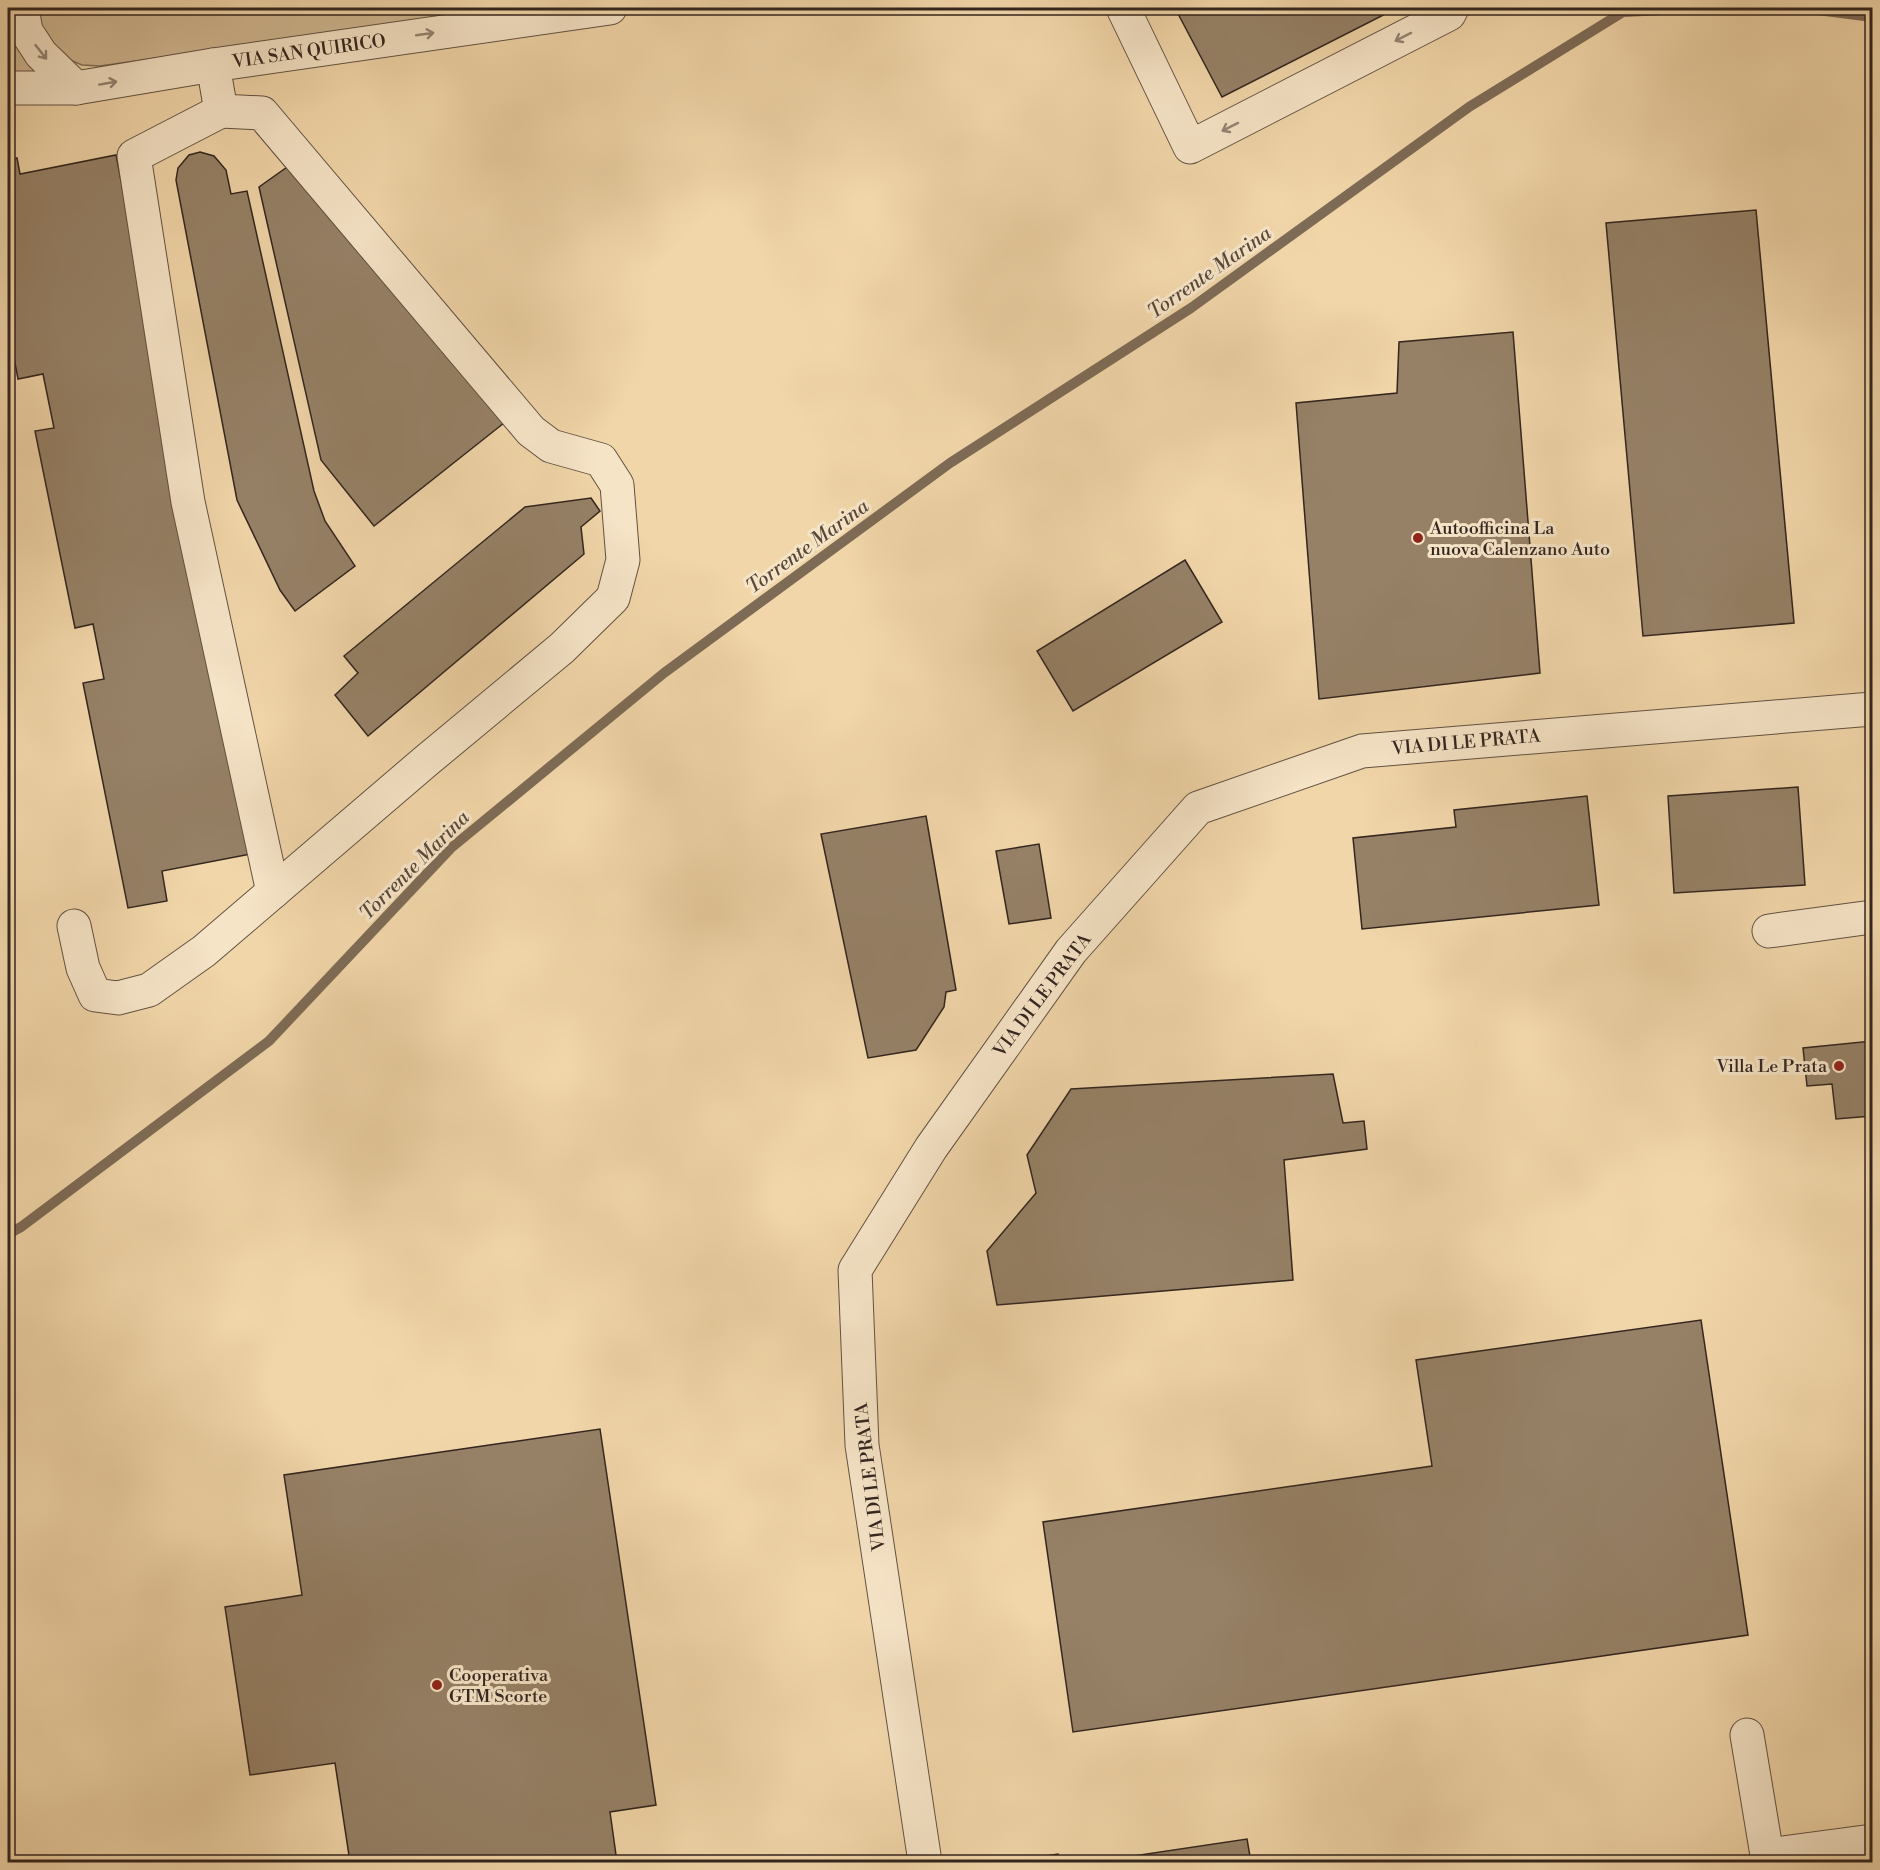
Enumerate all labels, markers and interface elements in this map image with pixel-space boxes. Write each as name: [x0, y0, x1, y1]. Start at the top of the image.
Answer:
street label: VIA SAN QUIRICO: [230, 29, 387, 74]
one-way arrow: [414, 29, 434, 40]
one-way arrow: [1394, 32, 1412, 43]
one-way arrow: [34, 44, 47, 60]
one-way arrow: [97, 77, 117, 88]
one-way arrow: [1221, 122, 1239, 133]
water label: Torrente Marina: [1143, 221, 1277, 325]
water label: Torrente Marina: [742, 494, 875, 600]
place label: Autoofficina La nuova Calenzano Auto: [1429, 517, 1610, 561]
marker: Autoofficina La nuova Calenzano Auto: [1411, 531, 1425, 545]
street label: VIA DI LE PRATA: [1390, 724, 1542, 761]
water label: Torrente Marina: [355, 805, 476, 926]
street label: VIA DI LE PRATA: [988, 928, 1097, 1063]
place label: Villa Le Prata: [1715, 1055, 1828, 1078]
marker: Villa Le Prata: [1832, 1059, 1846, 1073]
street label: VIA DI LE PRATA: [850, 1401, 891, 1553]
place label: Cooperativa GTM Scorte: [449, 1664, 549, 1708]
marker: Cooperativa GTM Scorte: [430, 1678, 444, 1692]

